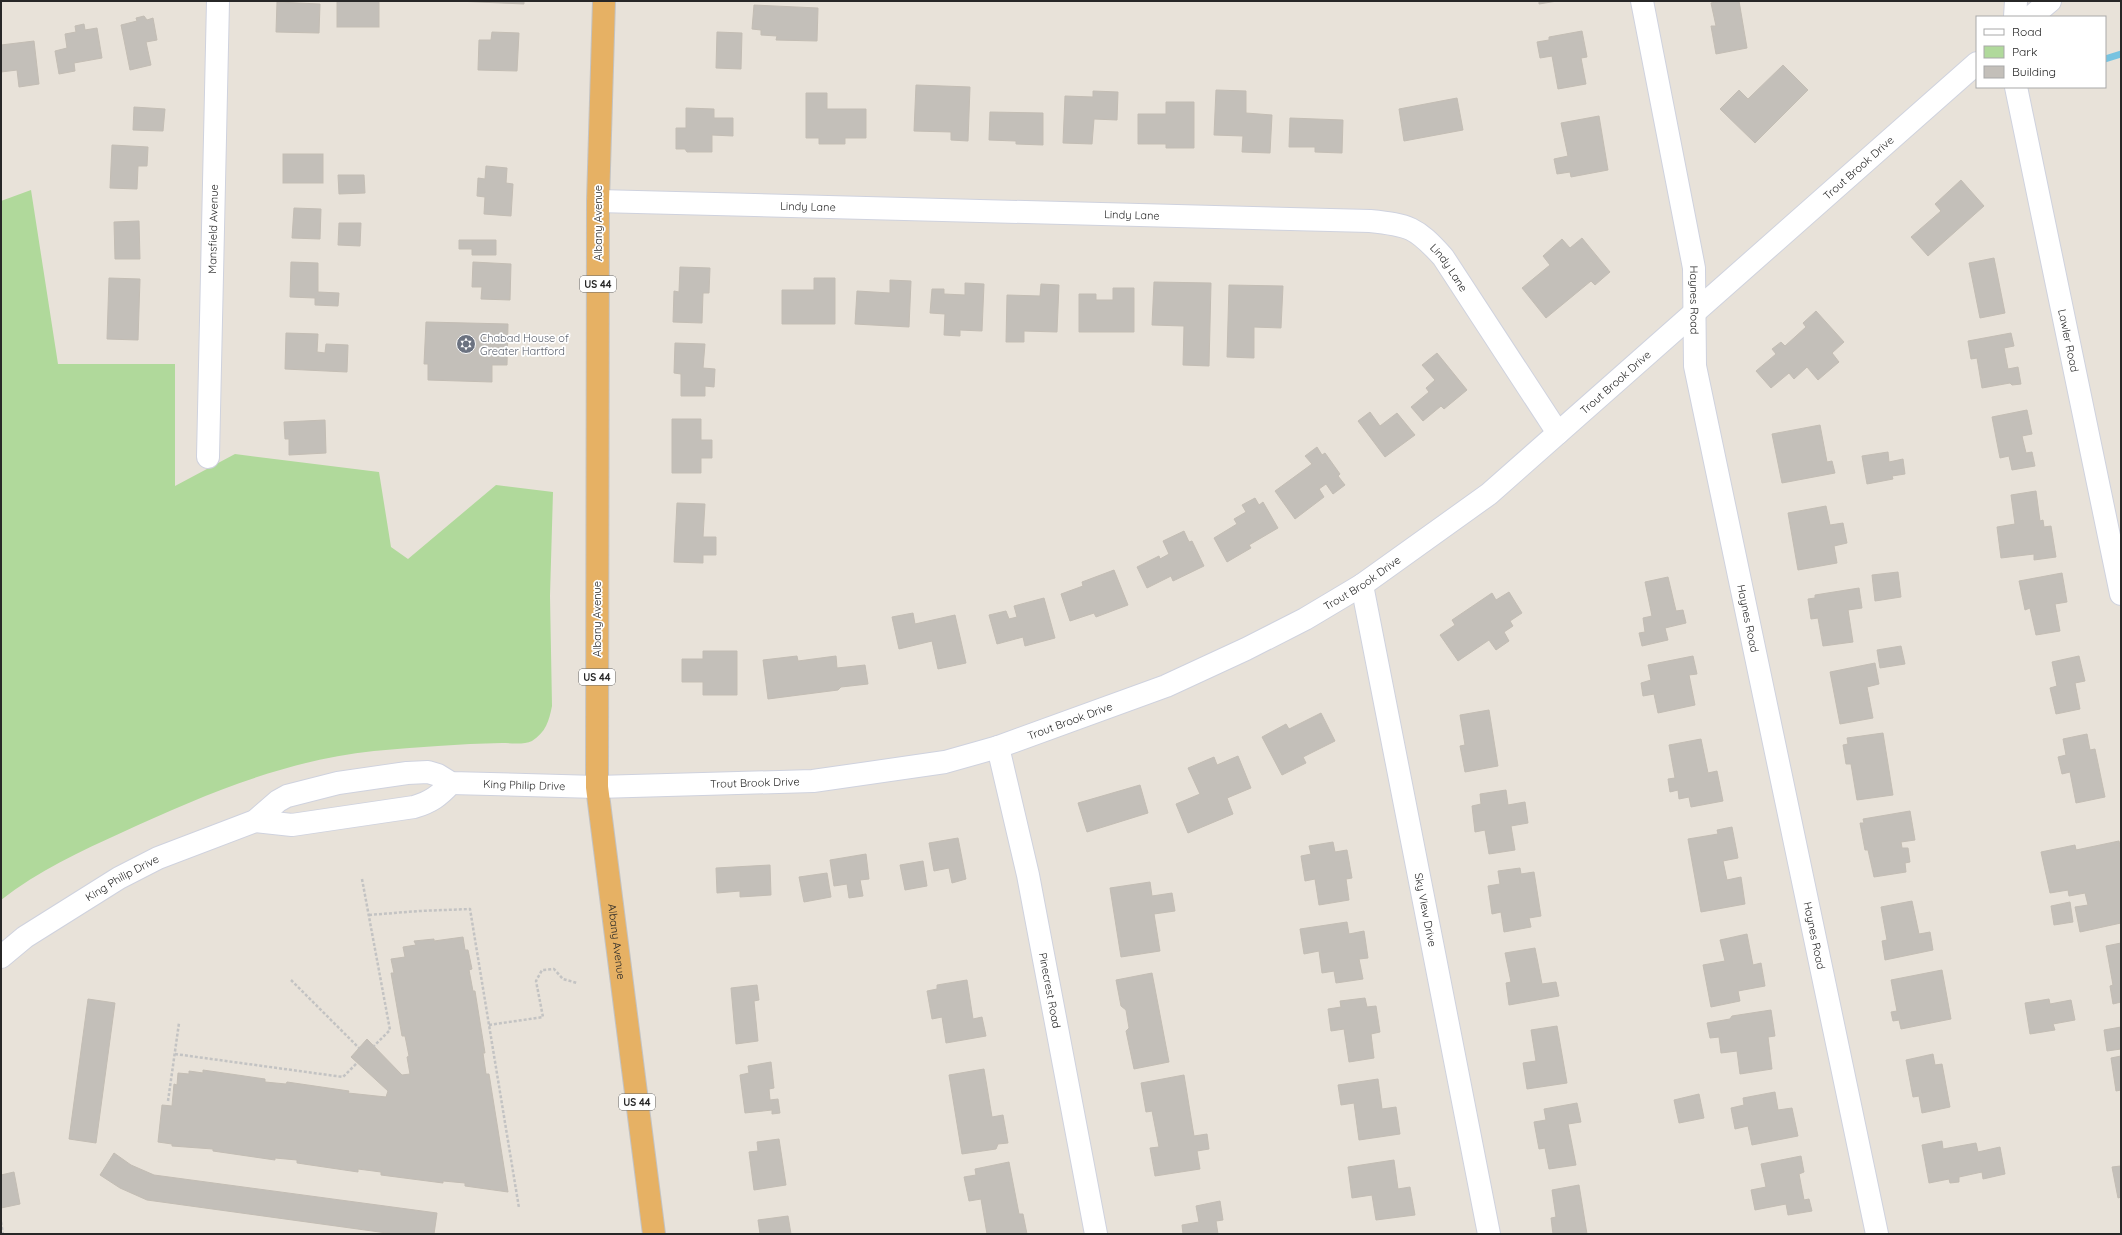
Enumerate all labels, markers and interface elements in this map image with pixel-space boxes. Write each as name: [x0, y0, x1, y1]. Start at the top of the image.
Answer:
legend: [1976, 16, 2106, 88]
text: Road: [2012, 24, 2042, 39]
text: Park: [2012, 44, 2037, 59]
text: Building: [2012, 64, 2056, 79]
street label: Trout Brook Drive: [1820, 133, 1897, 203]
street label: Mansfield Avenue: [205, 184, 221, 274]
street label: Albany Avenue: [591, 185, 605, 261]
street label: Lindy Lane: [780, 199, 836, 214]
street label: Lindy Lane: [1104, 207, 1160, 223]
street label: Lindy Lane: [1427, 241, 1471, 294]
street label: Haynes Road: [1687, 265, 1702, 335]
road number: US 44: [580, 276, 616, 292]
street label: Lawler Road: [2055, 308, 2082, 373]
place label: Chabad House of Greater Hartford: [480, 331, 569, 358]
synagogue icon: Chabad House of Greater Hartford: [455, 333, 477, 355]
street label: Trout Brook Drive: [1577, 347, 1654, 417]
street label: Trout Brook Drive: [1321, 553, 1403, 613]
street label: Albany Avenue: [590, 581, 604, 657]
street label: Haynes Road: [1734, 583, 1762, 654]
road number: US 44: [579, 669, 615, 685]
street label: Trout Brook Drive: [1025, 699, 1114, 743]
street label: Trout Brook Drive: [710, 774, 800, 791]
street label: King Philip Drive: [483, 777, 566, 793]
street label: King Philip Drive: [83, 852, 161, 904]
street label: Sky View Drive: [1411, 872, 1440, 948]
street label: Haynes Road: [1801, 900, 1828, 971]
street label: Albany Avenue: [605, 903, 628, 980]
street label: Pinecrest Road: [1036, 952, 1064, 1029]
road number: US 44: [619, 1094, 655, 1110]

